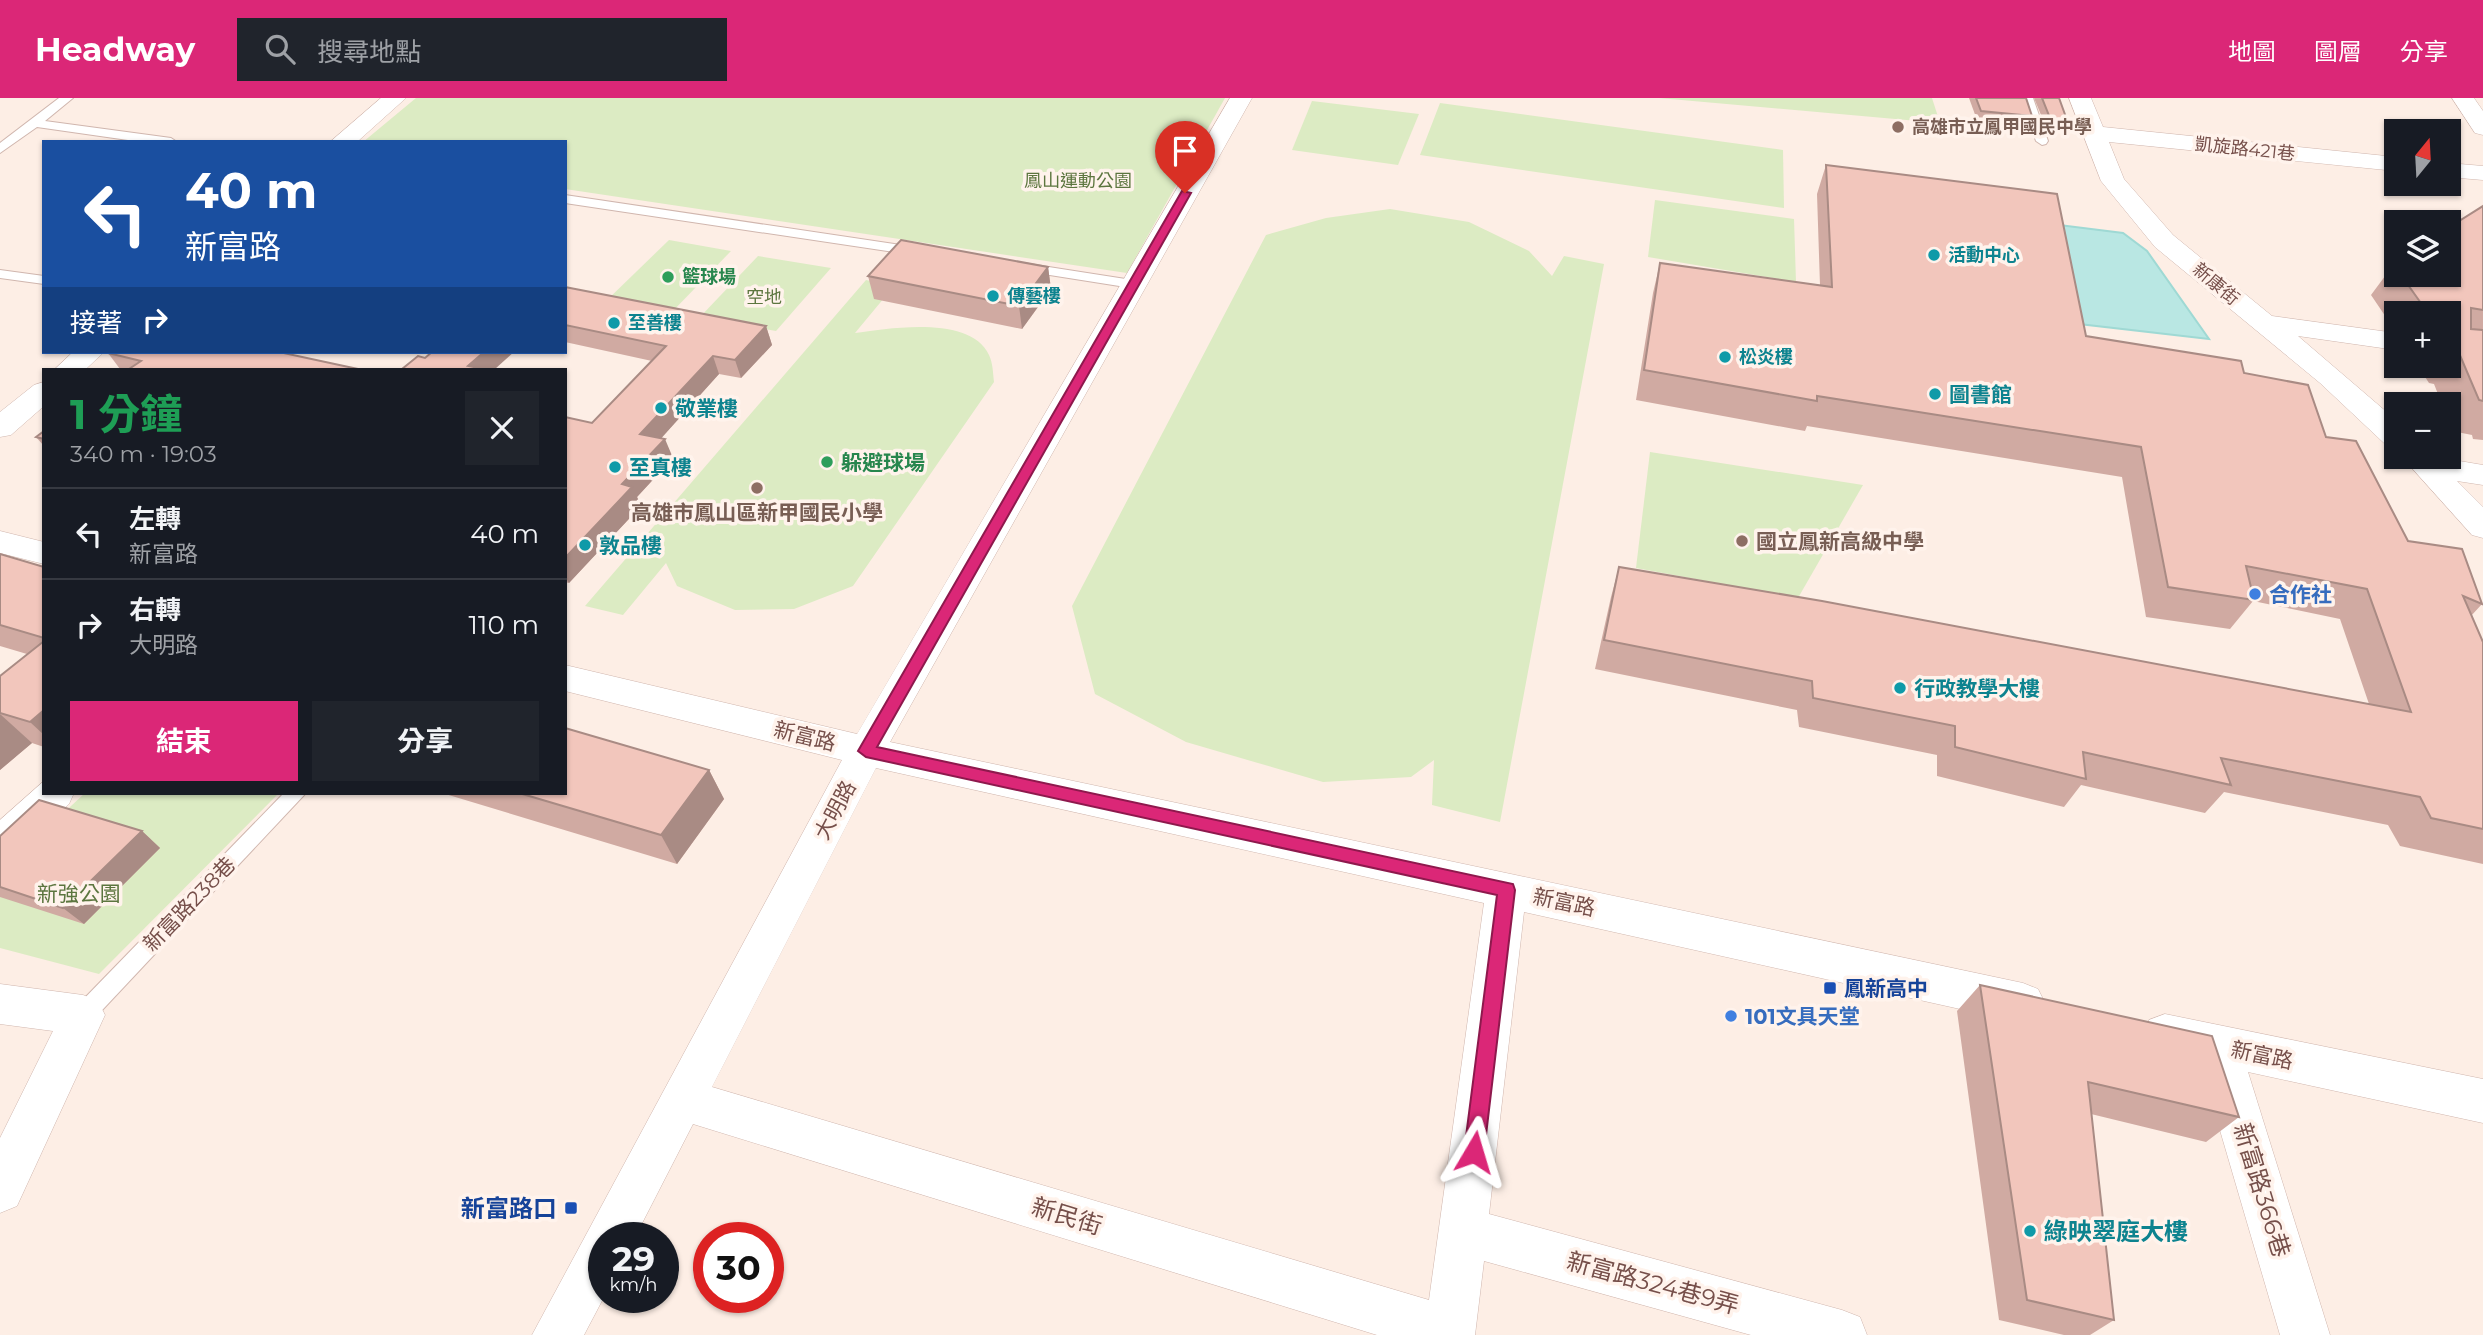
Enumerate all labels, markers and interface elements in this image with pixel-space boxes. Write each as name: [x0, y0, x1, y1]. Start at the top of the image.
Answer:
search box: [237, 18, 727, 81]
text: Headway: [35, 29, 195, 69]
icon: search: [261, 30, 299, 68]
text: 搜尋地點: [317, 36, 421, 68]
text: 地圖: [2228, 37, 2276, 66]
text: 圖層: [2314, 37, 2362, 66]
text: 分享: [2400, 37, 2448, 66]
place label: 高雄市立鳳甲國民中學: [1912, 116, 2092, 138]
marker: 高雄市立鳳甲國民中學: [1890, 119, 1906, 135]
north arrow: [2384, 119, 2460, 196]
map controls: [2384, 119, 2461, 469]
pin: [1155, 121, 1215, 193]
icon: arrive: [1166, 132, 1204, 170]
street label: 凱旋路421巷: [2194, 133, 2296, 165]
text: 40 m: [185, 161, 317, 220]
icon: left: [70, 168, 161, 259]
park label: 鳳山運動公園: [1024, 170, 1132, 192]
button: layers: [2384, 210, 2461, 287]
text: 新富路: [185, 227, 281, 266]
place label: 活動中心: [1948, 244, 2020, 266]
marker: 活動中心: [1926, 247, 1942, 263]
street label: 新康街: [2188, 258, 2244, 310]
place label: 籃球場: [682, 266, 736, 288]
marker: 籃球場: [660, 269, 676, 285]
place label: 傳藝樓: [1007, 285, 1061, 307]
park label: 空地: [746, 286, 782, 308]
marker: 傳藝樓: [985, 288, 1001, 304]
icon: right: [136, 301, 174, 339]
button: +: [2384, 301, 2461, 378]
text: 接著: [70, 307, 122, 339]
place label: 至善樓: [628, 312, 682, 334]
marker: 至善樓: [606, 315, 622, 331]
place label: 松炎樓: [1739, 346, 1793, 368]
marker: 松炎樓: [1717, 349, 1733, 365]
place label: 圖書館: [1949, 382, 2012, 407]
marker: 圖書館: [1927, 386, 1943, 402]
text: 1 分鐘: [70, 388, 182, 440]
button: close: [465, 391, 539, 465]
button: −: [2384, 392, 2461, 469]
place label: 敬業樓: [675, 396, 738, 421]
marker: 敬業樓: [653, 400, 669, 416]
text: 340 m · 19:03: [70, 440, 217, 468]
place label: 躲避球場: [841, 450, 925, 475]
marker: 躲避球場: [819, 454, 835, 470]
place label: 至真樓: [629, 455, 692, 480]
marker: 至真樓: [607, 459, 623, 475]
marker: 高雄市鳳山區新甲國民小學: [749, 480, 765, 496]
place label: 高雄市鳳山區新甲國民小學: [631, 500, 883, 525]
text: 左轉: [129, 503, 181, 535]
icon: left: [70, 515, 108, 553]
text: 40 m: [470, 518, 539, 550]
place label: 國立鳳新高級中學: [1756, 529, 1924, 554]
place label: 敦品樓: [599, 533, 662, 558]
marker: 國立鳳新高級中學: [1734, 533, 1750, 549]
marker: 敦品樓: [577, 537, 593, 553]
text: 新富路: [129, 540, 198, 568]
place label: 合作社: [2269, 582, 2332, 607]
marker: 合作社: [2247, 586, 2263, 602]
text: 右轉: [129, 594, 181, 626]
icon: right: [70, 606, 108, 644]
text: 110 m: [469, 609, 539, 641]
text: 大明路: [129, 631, 198, 659]
place label: 行政教學大樓: [1914, 676, 2040, 701]
marker: 行政教學大樓: [1892, 680, 1908, 696]
button: 結束: [70, 701, 298, 781]
button: 分享: [312, 701, 539, 781]
street label: 新富路: [771, 716, 839, 756]
street label: 大明路: [809, 776, 861, 844]
street label: 新富路238巷: [138, 852, 240, 956]
park label: 新強公園: [37, 881, 121, 906]
street label: 新富路: [1531, 883, 1597, 921]
place label: 鳳新高中: [1844, 976, 1928, 1001]
marker: 鳳新高中: [1822, 980, 1838, 996]
place label: 101文具天堂: [1745, 1004, 1860, 1029]
marker: 101文具天堂: [1723, 1008, 1739, 1024]
street label: 新富路: [2229, 1036, 2295, 1074]
position arrow: [1437, 1115, 1511, 1189]
street label: 新富路366巷: [2228, 1119, 2296, 1261]
street label: 新民街: [1028, 1192, 1106, 1240]
place label: 新富路口: [461, 1194, 557, 1223]
marker: 新富路口: [563, 1200, 579, 1216]
place label: 綠映翠庭大樓: [2044, 1217, 2188, 1246]
speed limit sign: 30: [693, 1222, 784, 1313]
marker: 綠映翠庭大樓: [2022, 1223, 2038, 1239]
text: 29: [612, 1237, 655, 1280]
street label: 新富路324巷9弄: [1564, 1246, 1742, 1320]
text: km/h: [609, 1274, 658, 1296]

